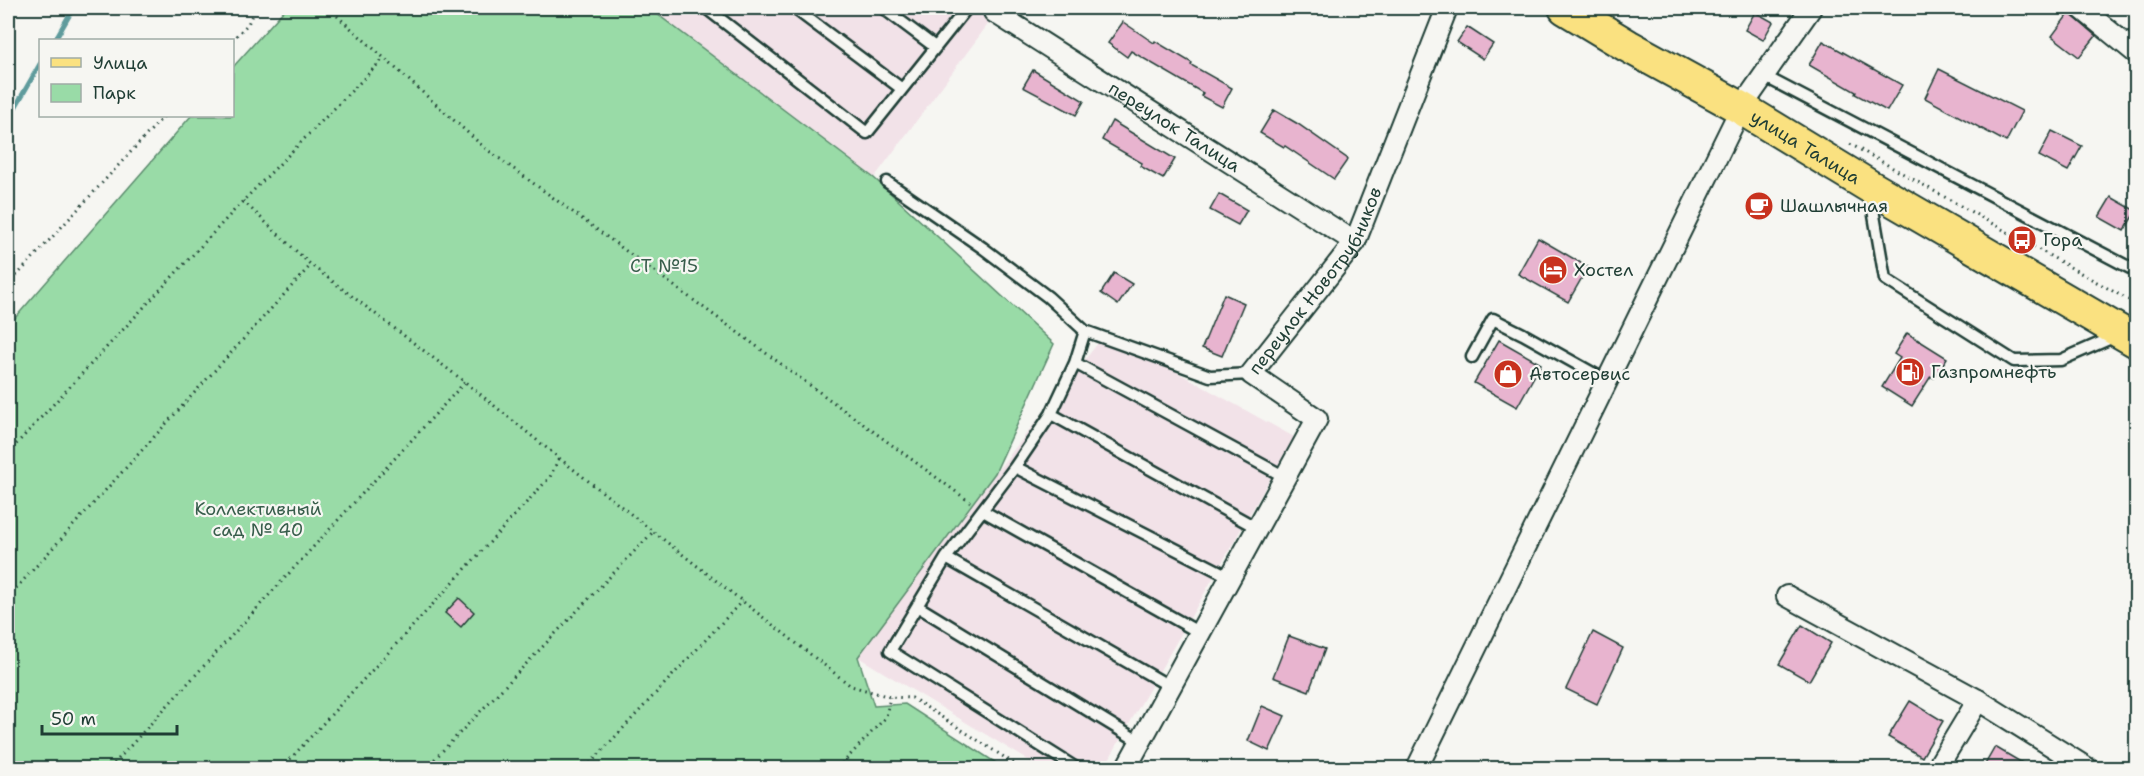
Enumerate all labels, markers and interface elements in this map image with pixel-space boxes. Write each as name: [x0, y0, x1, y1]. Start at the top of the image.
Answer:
legend: [39, 39, 234, 117]
text: Улица: [93, 51, 147, 75]
street label: переулок Талица: [1104, 76, 1245, 178]
text: Парк: [93, 81, 136, 105]
street label: улица Талица: [1746, 105, 1865, 190]
street label: переулок Новотрубников: [1243, 184, 1387, 380]
cafe icon: Шашлычная: [1743, 190, 1775, 222]
place label: Шашлычная: [1780, 194, 1888, 218]
bus stop icon: Гора: [2006, 224, 2038, 256]
place label: Гора: [2043, 228, 2082, 252]
park label: СТ №15: [630, 254, 698, 278]
hotel icon: Хостел: [1537, 254, 1569, 286]
place label: Хостел: [1574, 258, 1633, 282]
fuel station icon: Газпромнефть: [1894, 356, 1926, 388]
shop icon: Автосервис: [1492, 358, 1524, 390]
place label: Газпромнефть: [1931, 360, 2056, 384]
place label: Автосервис: [1529, 362, 1630, 386]
park label: Коллективный сад № 40: [194, 497, 322, 542]
scale bar: [42, 698, 177, 736]
text: 50 m: [51, 707, 96, 731]

